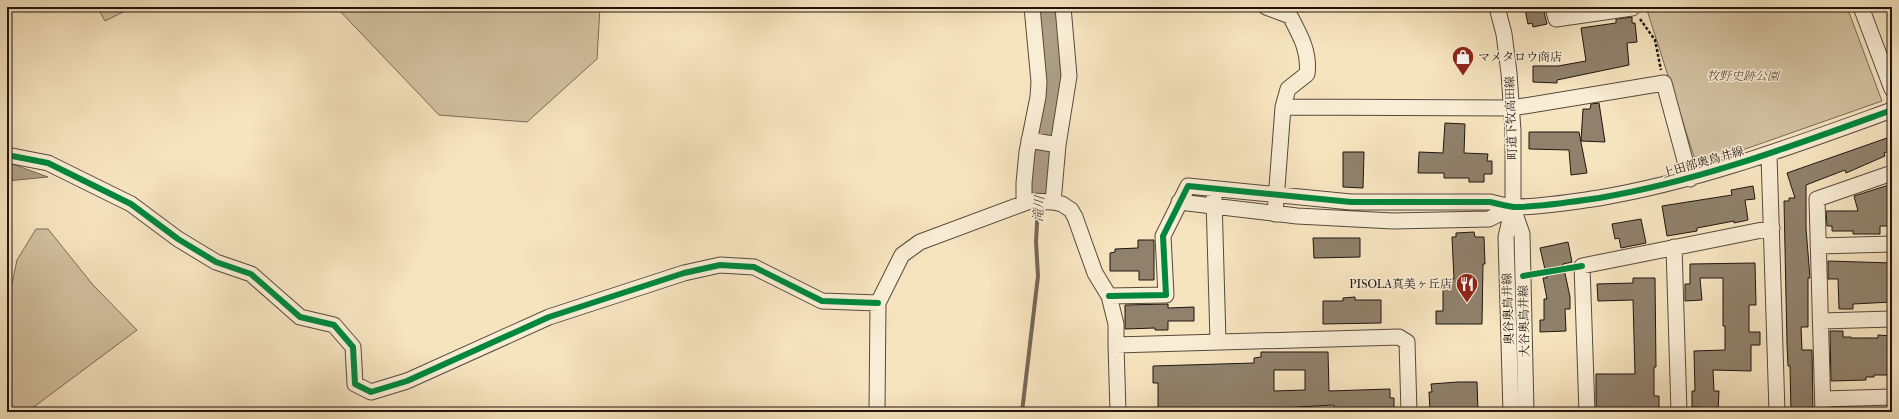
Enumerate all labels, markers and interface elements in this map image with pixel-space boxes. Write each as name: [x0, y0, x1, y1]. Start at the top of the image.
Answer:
shop icon: マメタロウ商店: [1450, 44, 1476, 77]
place label: マメタロウ商店: [1478, 50, 1562, 64]
park label: 牧野史跡公園: [1707, 69, 1781, 83]
street label: 町道下牧高田線: [1503, 76, 1519, 160]
street label: 上田部奥鳥井線: [1661, 144, 1745, 180]
water label: 滝川: [1030, 194, 1047, 223]
restaurant icon: PISOLA真美ヶ丘店: [1454, 271, 1480, 304]
street label: 奥谷奥鳥井線: [1500, 273, 1516, 345]
place label: PISOLA真美ヶ丘店: [1349, 277, 1452, 291]
street label: 大谷奥鳥井線: [1516, 285, 1532, 357]

